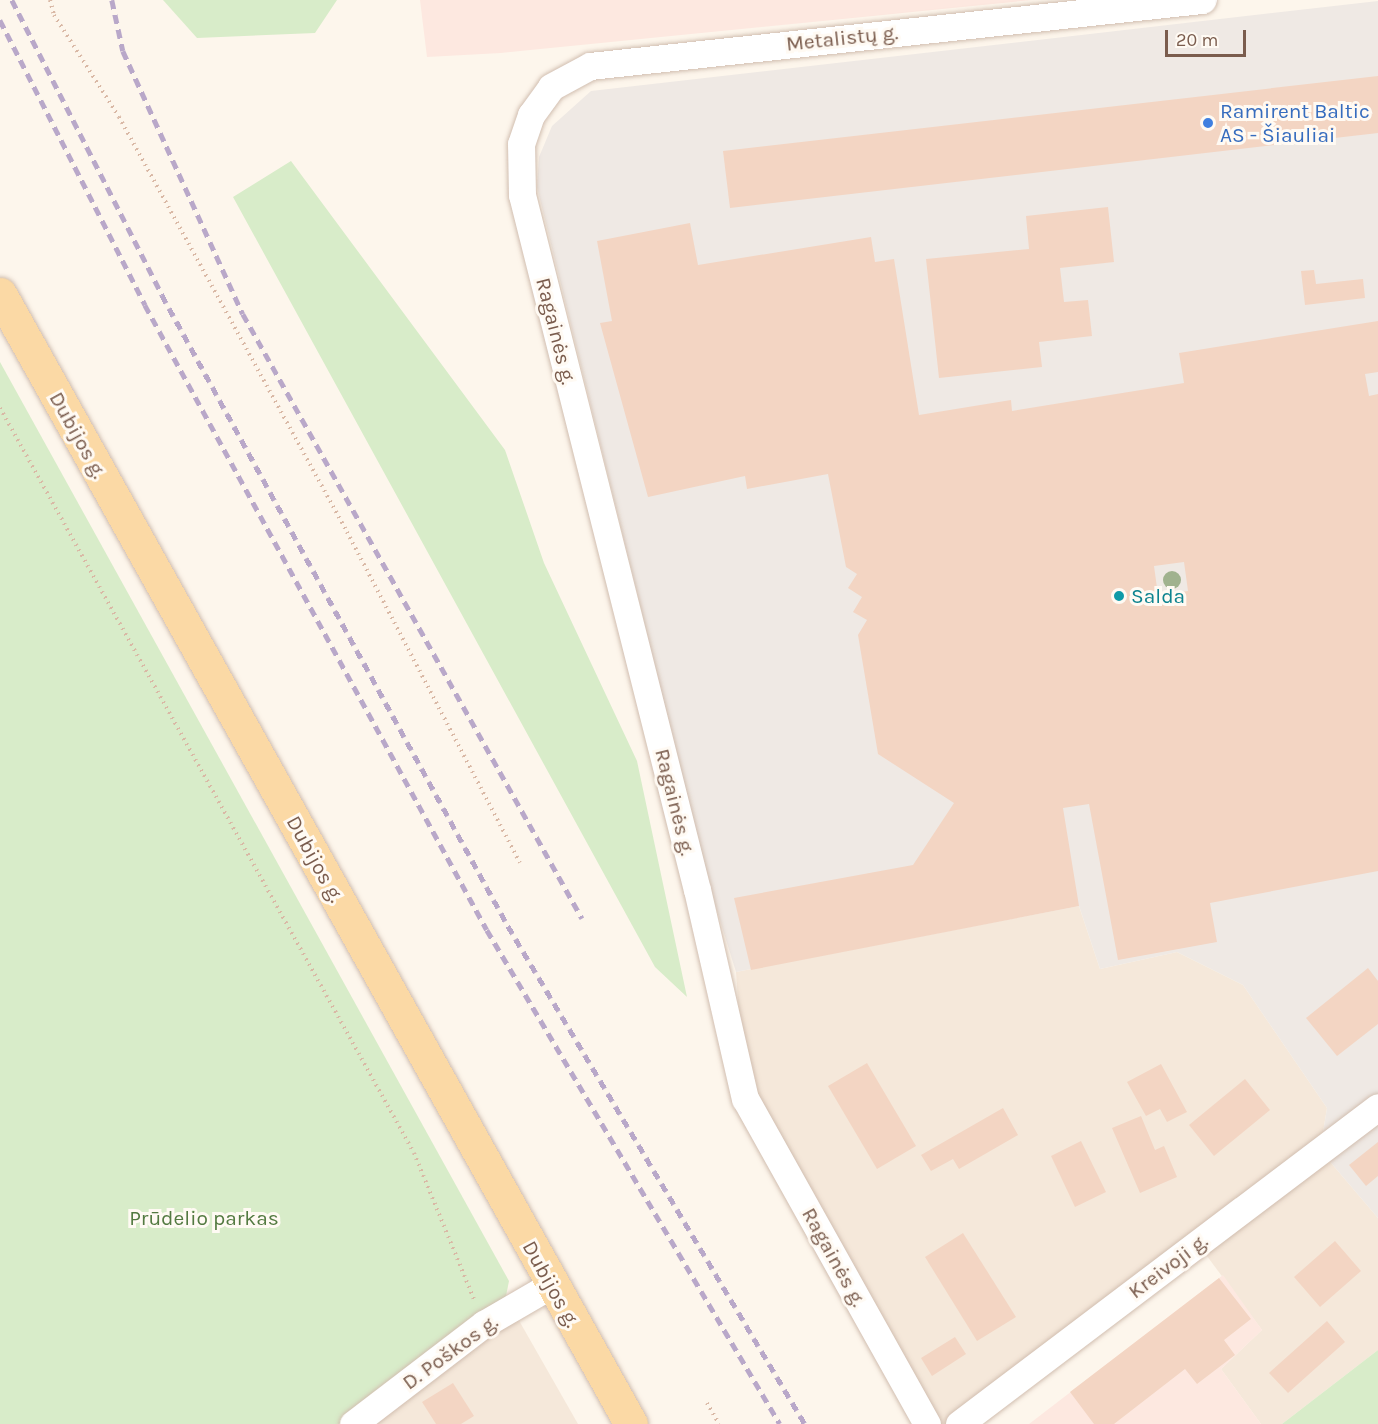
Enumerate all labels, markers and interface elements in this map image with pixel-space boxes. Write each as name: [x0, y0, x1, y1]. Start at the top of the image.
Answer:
scale bar: [1168, 18, 1249, 56]
street label: Metalistų g.: [785, 20, 899, 56]
text: 20 m: [1176, 29, 1218, 51]
place label: Ramirent Baltic AS - Šiauliai: [1220, 98, 1370, 148]
marker: Ramirent Baltic AS - Šiauliai: [1201, 116, 1215, 130]
street label: Ragainės g.: [531, 275, 581, 387]
street label: Dubijos g.: [44, 387, 112, 483]
place label: Salda: [1131, 583, 1185, 609]
marker: Salda: [1112, 589, 1126, 603]
street label: Ragainės g.: [650, 746, 700, 858]
street label: Dubijos g.: [281, 811, 349, 907]
street label: Ragainės g.: [797, 1203, 871, 1311]
park label: Prūdelio parkas: [129, 1205, 279, 1231]
street label: Kreivoji g.: [1123, 1228, 1213, 1304]
street label: Dubijos g.: [517, 1236, 585, 1332]
street label: D. Poškos g.: [397, 1309, 503, 1395]

